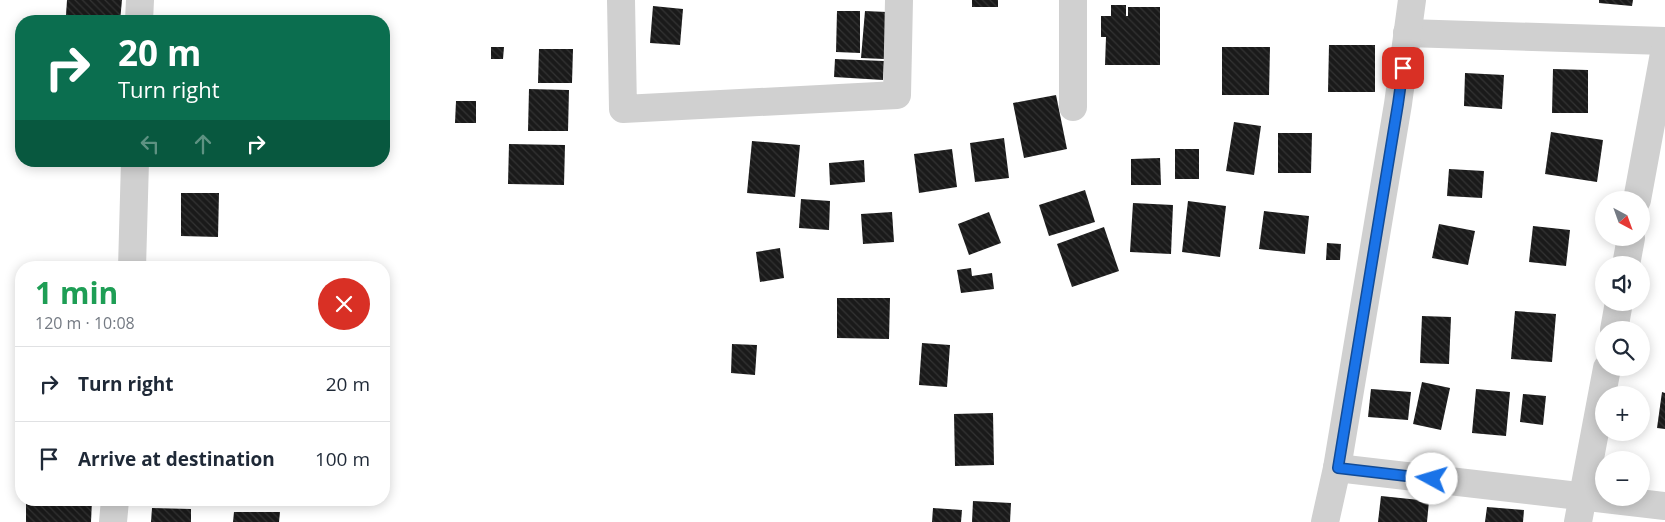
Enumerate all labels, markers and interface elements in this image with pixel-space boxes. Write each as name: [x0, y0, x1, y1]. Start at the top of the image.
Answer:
text: 20 m: [118, 29, 201, 76]
icon: right: [35, 35, 100, 100]
pin: [1382, 47, 1424, 89]
icon: arrive: [1389, 54, 1417, 82]
text: Turn right: [118, 74, 220, 104]
icon: left: [136, 130, 164, 158]
icon: ahead: [189, 130, 217, 158]
icon: right: [242, 130, 270, 158]
north arrow: [1595, 191, 1650, 246]
map controls: [1595, 191, 1650, 506]
button: sound: [1595, 256, 1650, 311]
text: 1 min: [35, 272, 118, 313]
button: close: [318, 278, 370, 330]
text: 120 m · 10:08: [35, 312, 135, 334]
button: search: [1595, 321, 1650, 376]
icon: right: [35, 370, 63, 398]
text: Turn right: [78, 371, 173, 397]
text: 20 m: [326, 371, 370, 397]
button: +: [1595, 386, 1650, 441]
icon: arrive: [35, 445, 63, 473]
text: Arrive at destination: [78, 446, 275, 472]
text: 100 m: [315, 446, 370, 472]
button: −: [1595, 451, 1650, 506]
position arrow: [1405, 452, 1457, 504]

